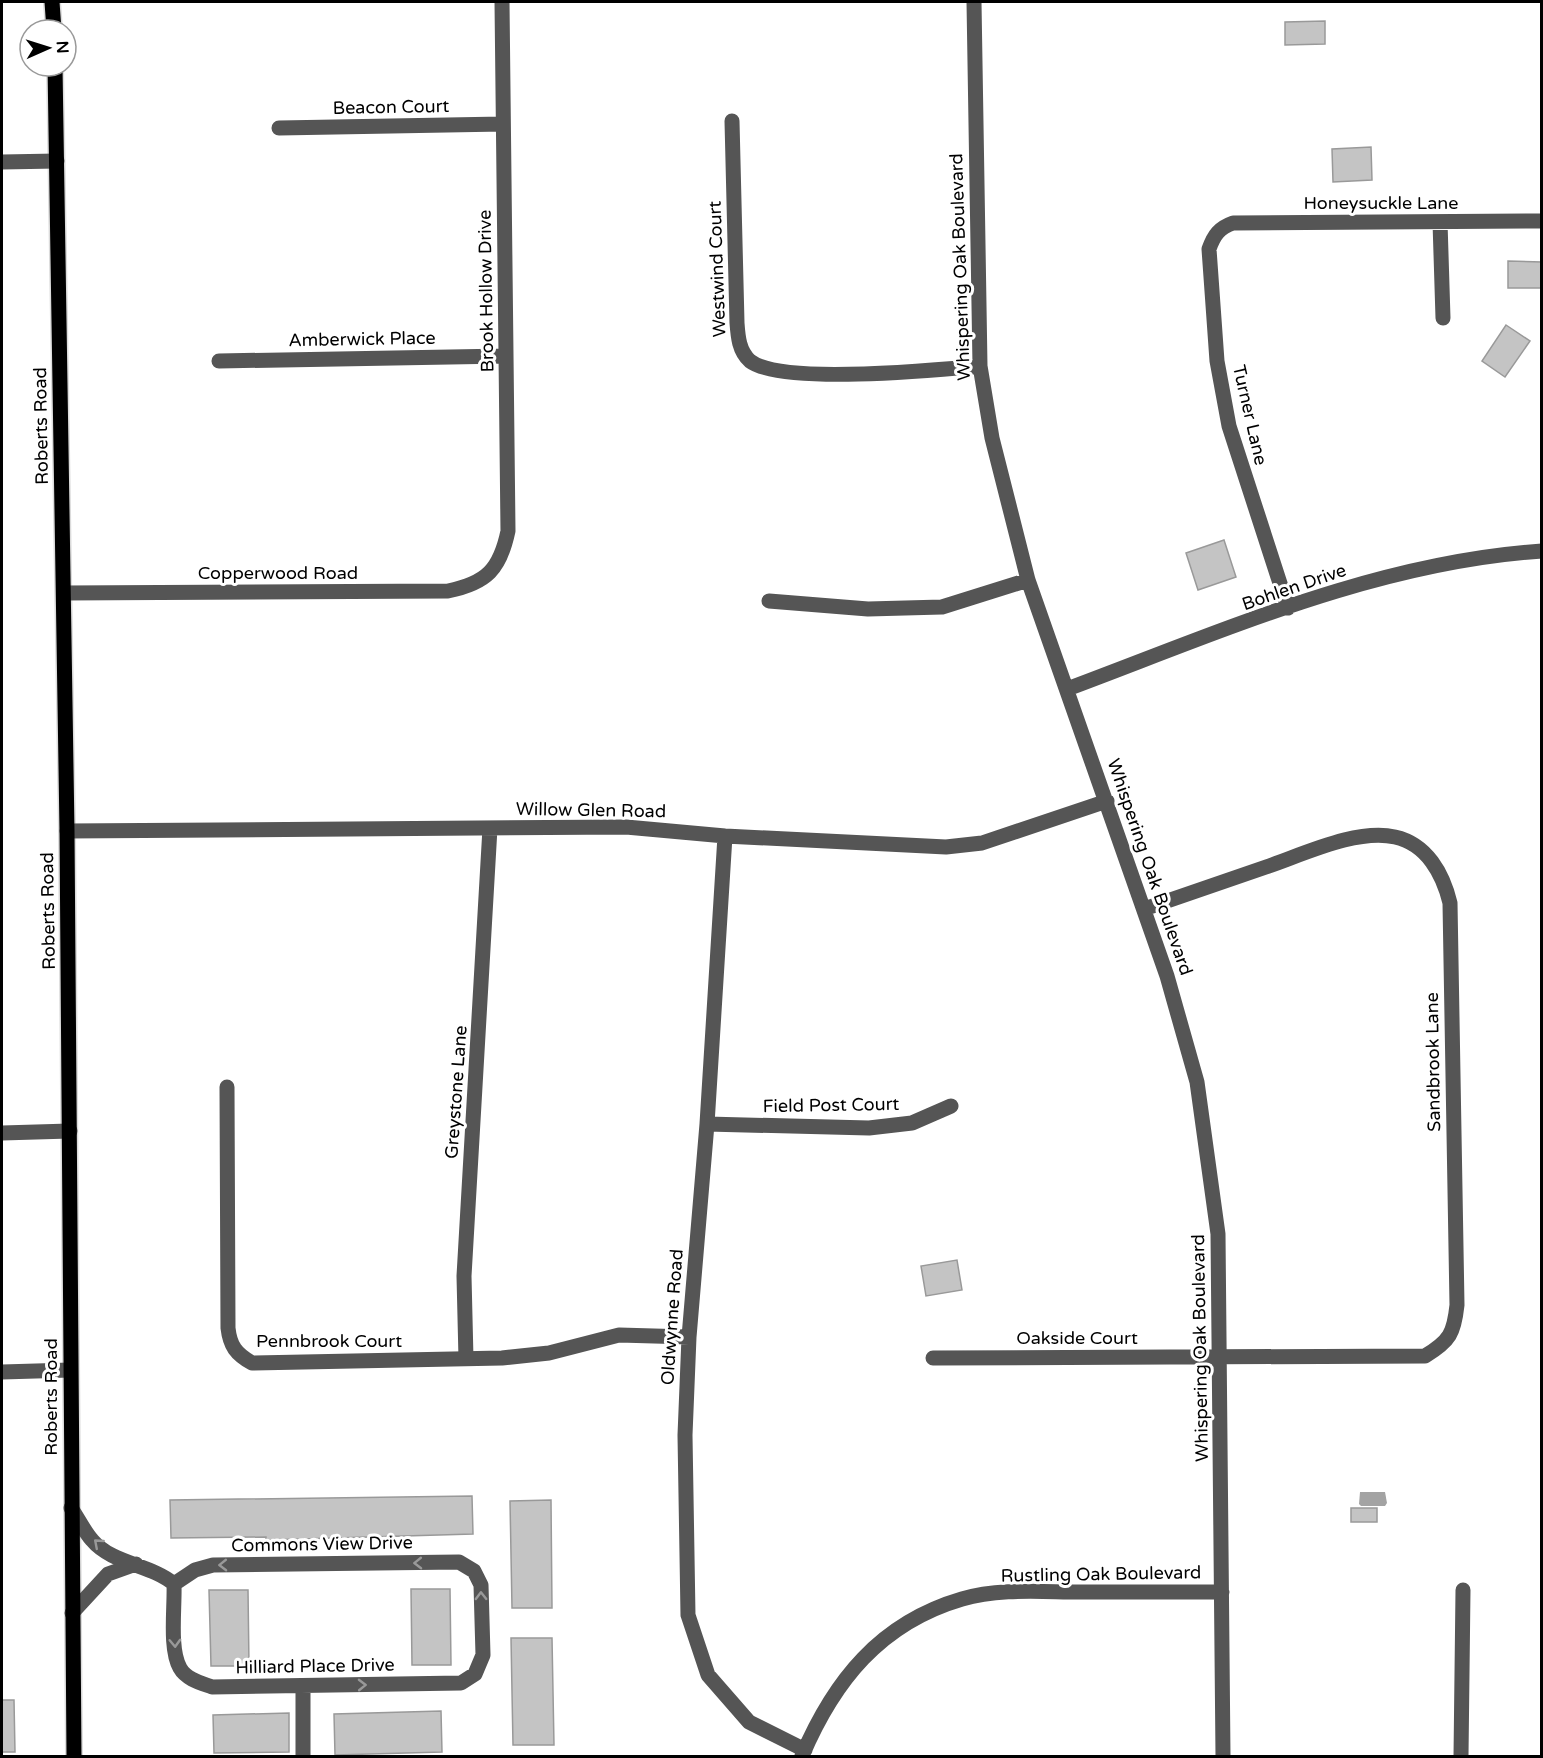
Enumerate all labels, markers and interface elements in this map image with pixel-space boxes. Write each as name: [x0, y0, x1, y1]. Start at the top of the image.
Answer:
north arrow: [18, 18, 78, 78]
text: N: [52, 40, 72, 54]
street label: Beacon Court: [332, 95, 450, 119]
street label: Whispering Oak Boulevard: [945, 153, 975, 381]
street label: Honeysuckle Lane: [1304, 192, 1459, 214]
street label: Westwind Court: [704, 200, 730, 338]
street label: Brook Hollow Drive: [474, 209, 498, 373]
street label: Amberwick Place: [288, 327, 436, 351]
street label: Turner Lane: [1228, 363, 1272, 467]
street label: Roberts Road: [29, 367, 53, 485]
street label: Bohlen Drive: [1239, 559, 1349, 615]
street label: Copperwood Road: [198, 562, 358, 584]
street label: Whispering Oak Boulevard: [1103, 756, 1197, 978]
street label: Willow Glen Road: [516, 798, 666, 822]
street label: Roberts Road: [36, 852, 60, 970]
street label: Sandbrook Lane: [1421, 992, 1445, 1132]
street label: Greystone Lane: [440, 1025, 472, 1159]
street label: Field Post Court: [762, 1093, 900, 1117]
street label: Whispering Oak Boulevard: [1187, 1234, 1213, 1462]
street label: Oldwynne Road: [656, 1248, 688, 1386]
street label: Oakside Court: [1016, 1327, 1138, 1349]
street label: Pennbrook Court: [256, 1330, 402, 1352]
street label: Roberts Road: [40, 1338, 62, 1456]
street label: Commons View Drive: [231, 1531, 413, 1557]
one-way arrow: [94, 1540, 105, 1551]
one-way arrow: [413, 1557, 422, 1569]
one-way arrow: [218, 1559, 227, 1571]
street label: Rustling Oak Boulevard: [1001, 1561, 1201, 1587]
one-way arrow: [475, 1592, 488, 1601]
one-way arrow: [168, 1638, 181, 1647]
street label: Hilliard Place Drive: [235, 1654, 395, 1678]
one-way arrow: [357, 1679, 366, 1691]

